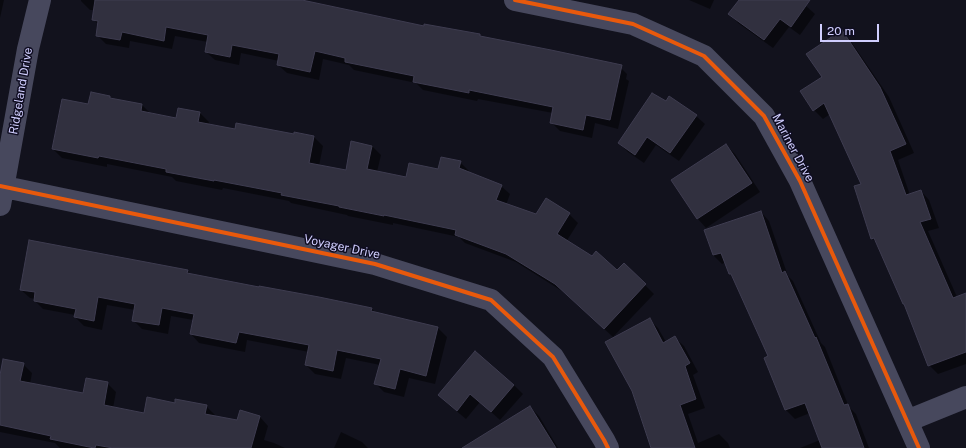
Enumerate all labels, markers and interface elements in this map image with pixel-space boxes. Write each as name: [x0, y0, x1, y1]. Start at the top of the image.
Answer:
scale bar: [822, 16, 881, 42]
text: 20 m: [827, 24, 855, 38]
street label: Ridgeland Drive: [6, 46, 36, 136]
street label: Mariner Drive: [769, 112, 817, 184]
street label: Voyager Drive: [303, 232, 381, 262]

